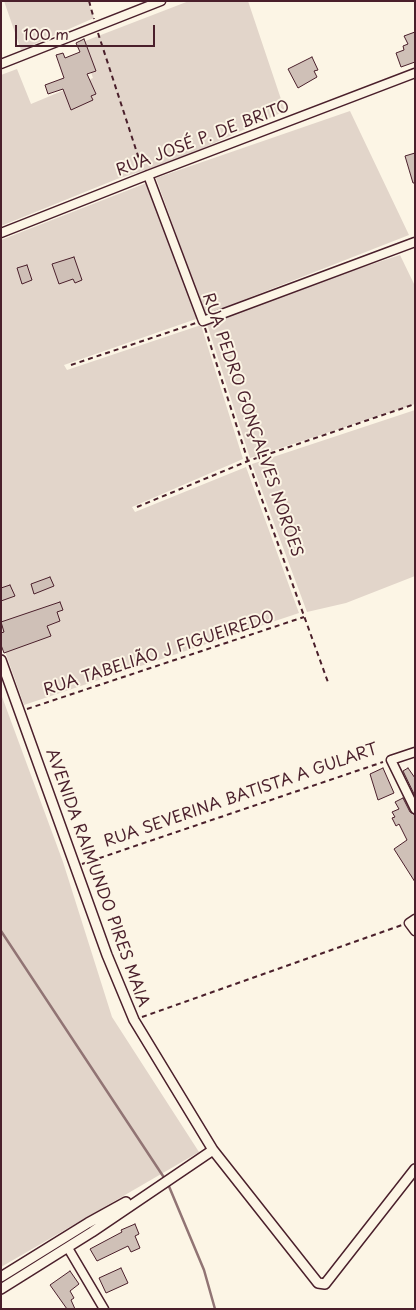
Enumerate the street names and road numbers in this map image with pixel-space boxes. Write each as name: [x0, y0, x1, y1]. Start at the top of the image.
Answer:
street label: RUA JOSÉ P. DE BRITO: [114, 97, 292, 181]
street label: RUA PEDRO GONÇALVES NORÕES: [198, 290, 306, 560]
street label: RUA TABELIÃO J FIGUEIREDO: [41, 608, 277, 700]
street label: RUA SEVERINA BATISTA A GULART: [101, 740, 381, 852]
street label: AVENIDA RAIMUNDO PIRES MAIA: [41, 746, 153, 1010]

